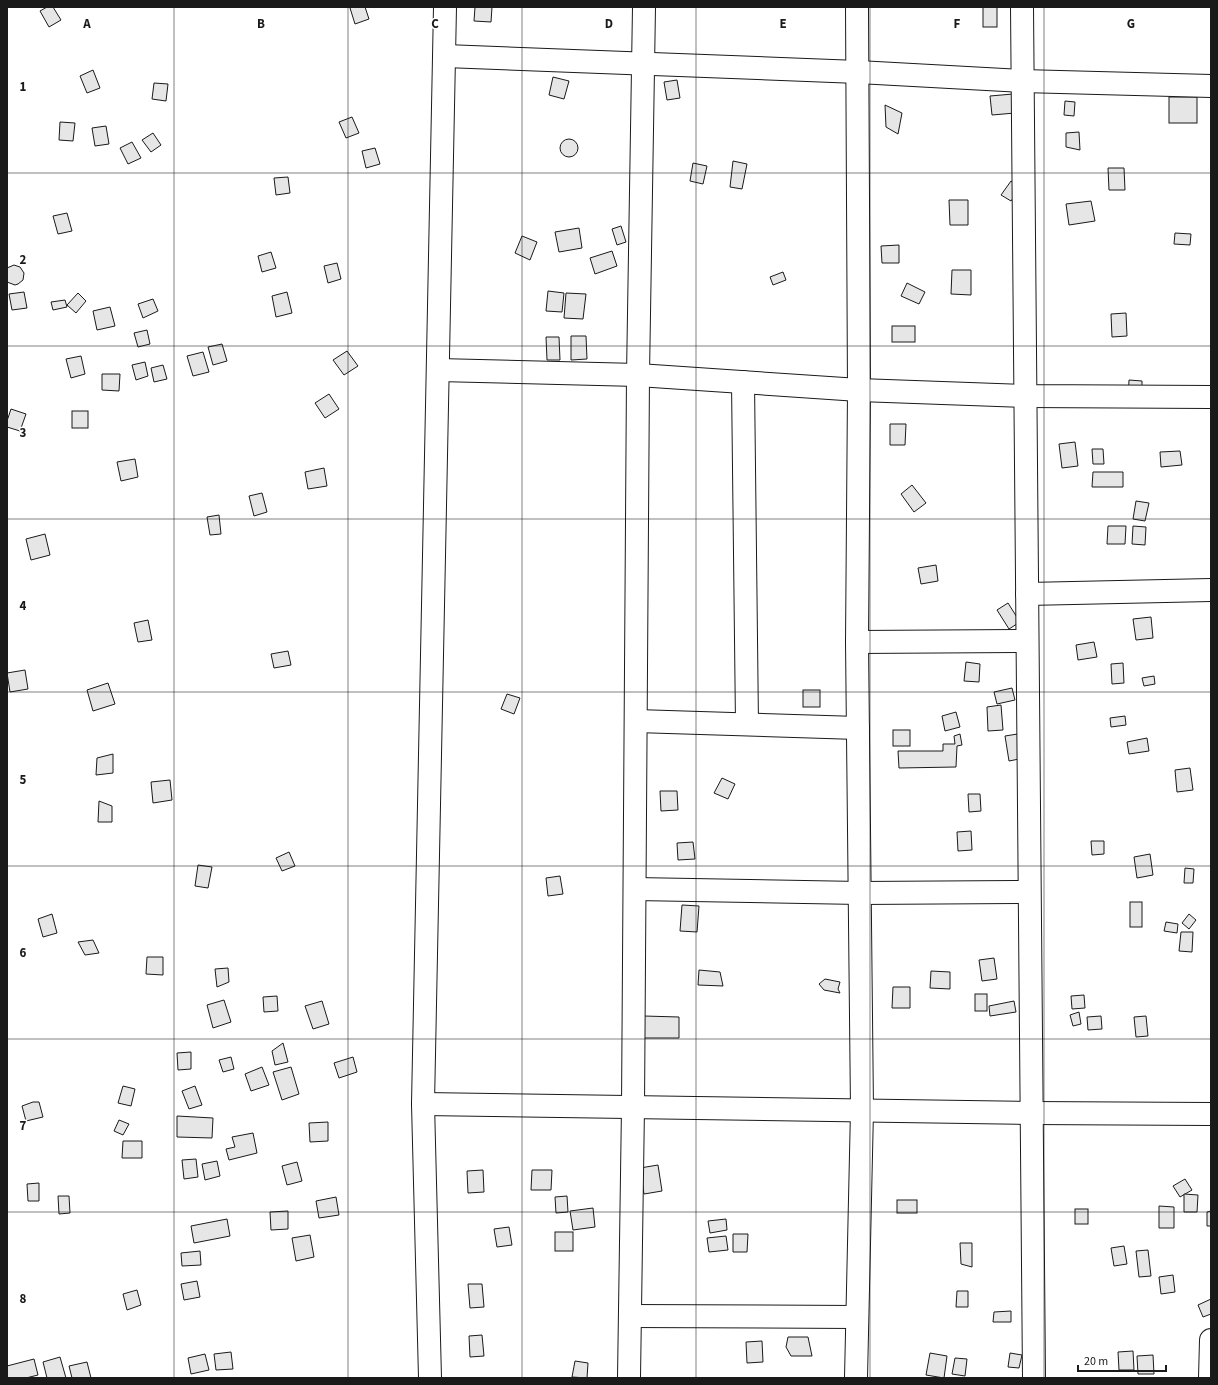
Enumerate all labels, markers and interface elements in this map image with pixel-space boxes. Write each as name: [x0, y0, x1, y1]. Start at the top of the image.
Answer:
text: A: [82, 15, 91, 33]
text: B: [257, 15, 265, 33]
text: C: [431, 15, 439, 33]
text: D: [605, 15, 613, 33]
text: E: [779, 15, 787, 33]
text: F: [954, 15, 961, 33]
text: G: [1127, 15, 1135, 33]
text: 1: [20, 78, 27, 96]
text: 2: [20, 251, 27, 269]
text: 3: [20, 424, 27, 442]
text: 4: [20, 597, 27, 615]
text: 5: [20, 771, 27, 789]
text: 6: [20, 944, 27, 962]
text: 7: [20, 1117, 27, 1135]
text: 8: [20, 1290, 27, 1308]
scale bar: [1078, 1347, 1166, 1373]
text: 20 m: [1084, 1353, 1108, 1370]

